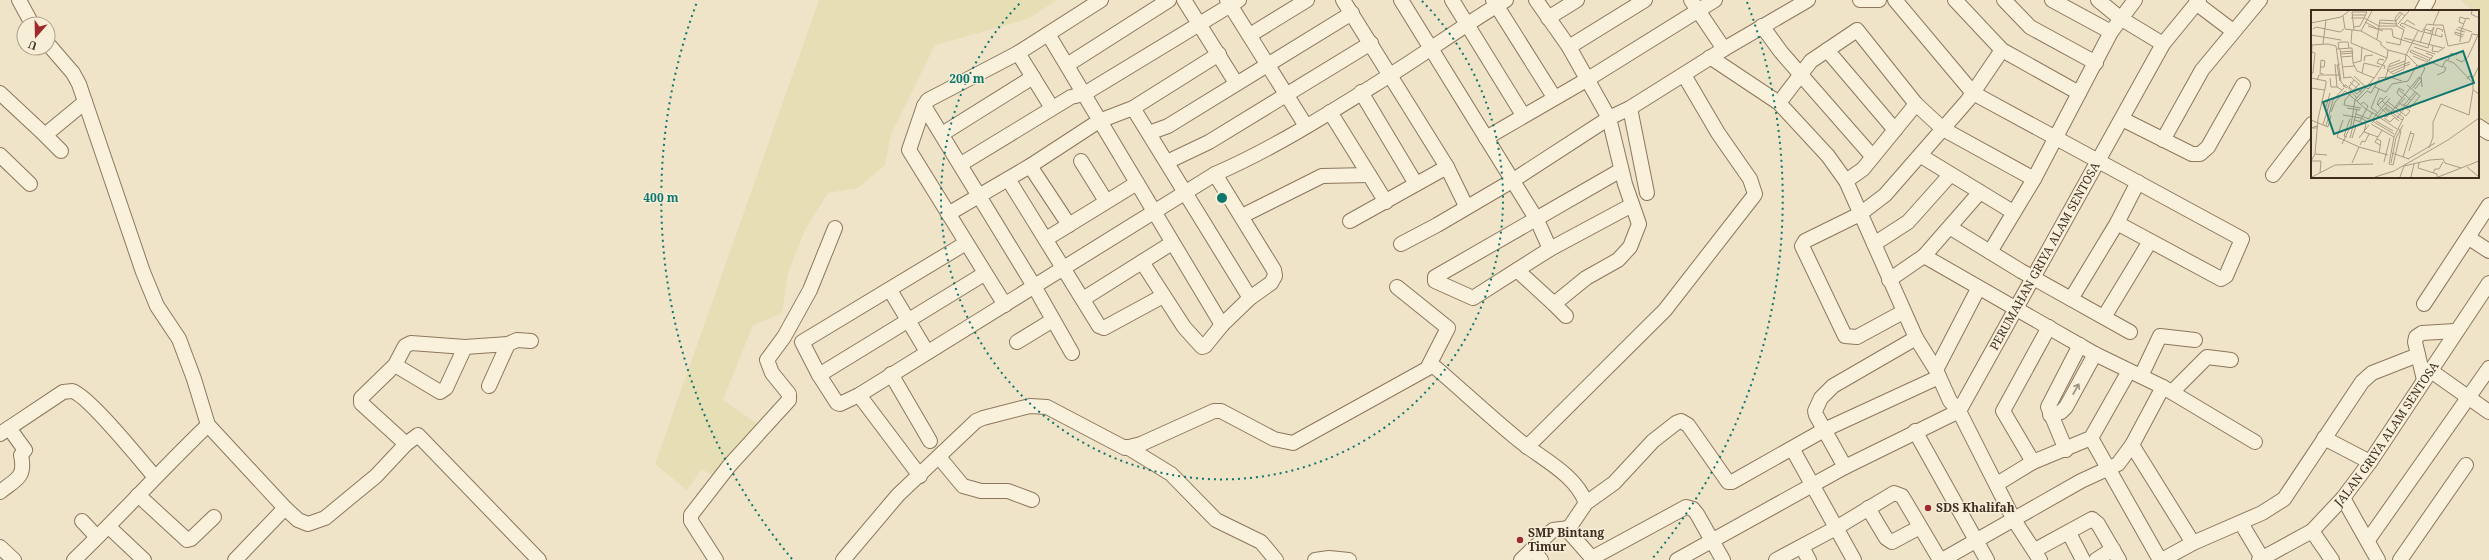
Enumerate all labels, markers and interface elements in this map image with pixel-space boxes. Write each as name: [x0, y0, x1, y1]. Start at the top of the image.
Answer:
inset map: [2311, 10, 2479, 178]
north arrow: [16, 16, 56, 56]
text: U: [25, 37, 39, 54]
text: 200 m: [949, 70, 985, 87]
street label: PERUMAHAN GRIYA ALAM SENTOSA: [1985, 158, 2104, 353]
text: 400 m: [643, 189, 679, 206]
centre of rings: [1215, 191, 1229, 205]
street label: JALAN GRIYA ALAM SENTOSA: [2329, 358, 2443, 511]
one-way arrow: [2073, 383, 2080, 395]
place label: SDS Khalifah: [1936, 499, 2015, 516]
marker: SDS Khalifah: [1923, 503, 1933, 513]
place label: SMP Bintang Timur: [1528, 524, 1605, 555]
marker: SMP Bintang Timur: [1515, 535, 1525, 545]

